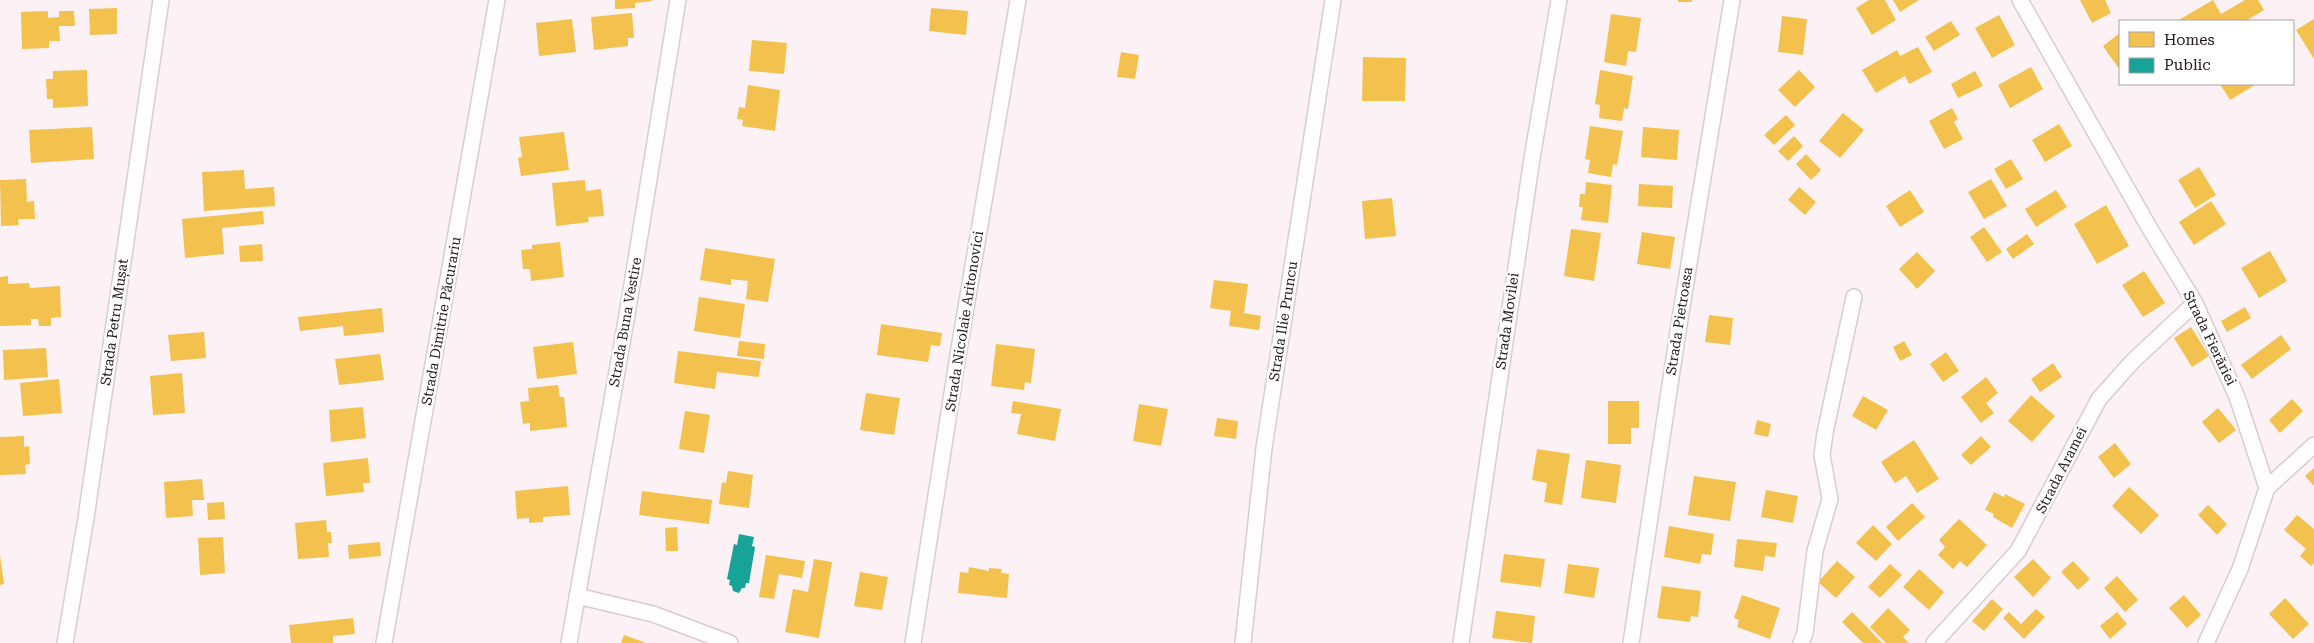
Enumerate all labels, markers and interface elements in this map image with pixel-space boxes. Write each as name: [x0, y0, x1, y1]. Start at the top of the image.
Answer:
legend: [2119, 20, 2294, 85]
text: Homes: [2164, 31, 2215, 49]
text: Public: [2164, 56, 2211, 74]
street label: Strada Nicolaie Aritonovici: [942, 229, 986, 412]
street label: Strada Dimitrie Păcurariu: [418, 235, 464, 407]
street label: Strada Buna Vestire: [606, 256, 644, 388]
street label: Strada Petru Mușat: [97, 258, 132, 387]
street label: Strada Ilie Pruncu: [1266, 260, 1300, 382]
street label: Strada Pietroasa: [1663, 265, 1696, 376]
street label: Strada Movilei: [1492, 271, 1522, 370]
street label: Strada Fierăriei: [2180, 288, 2240, 388]
street label: Strada Aramei: [2032, 424, 2090, 516]

